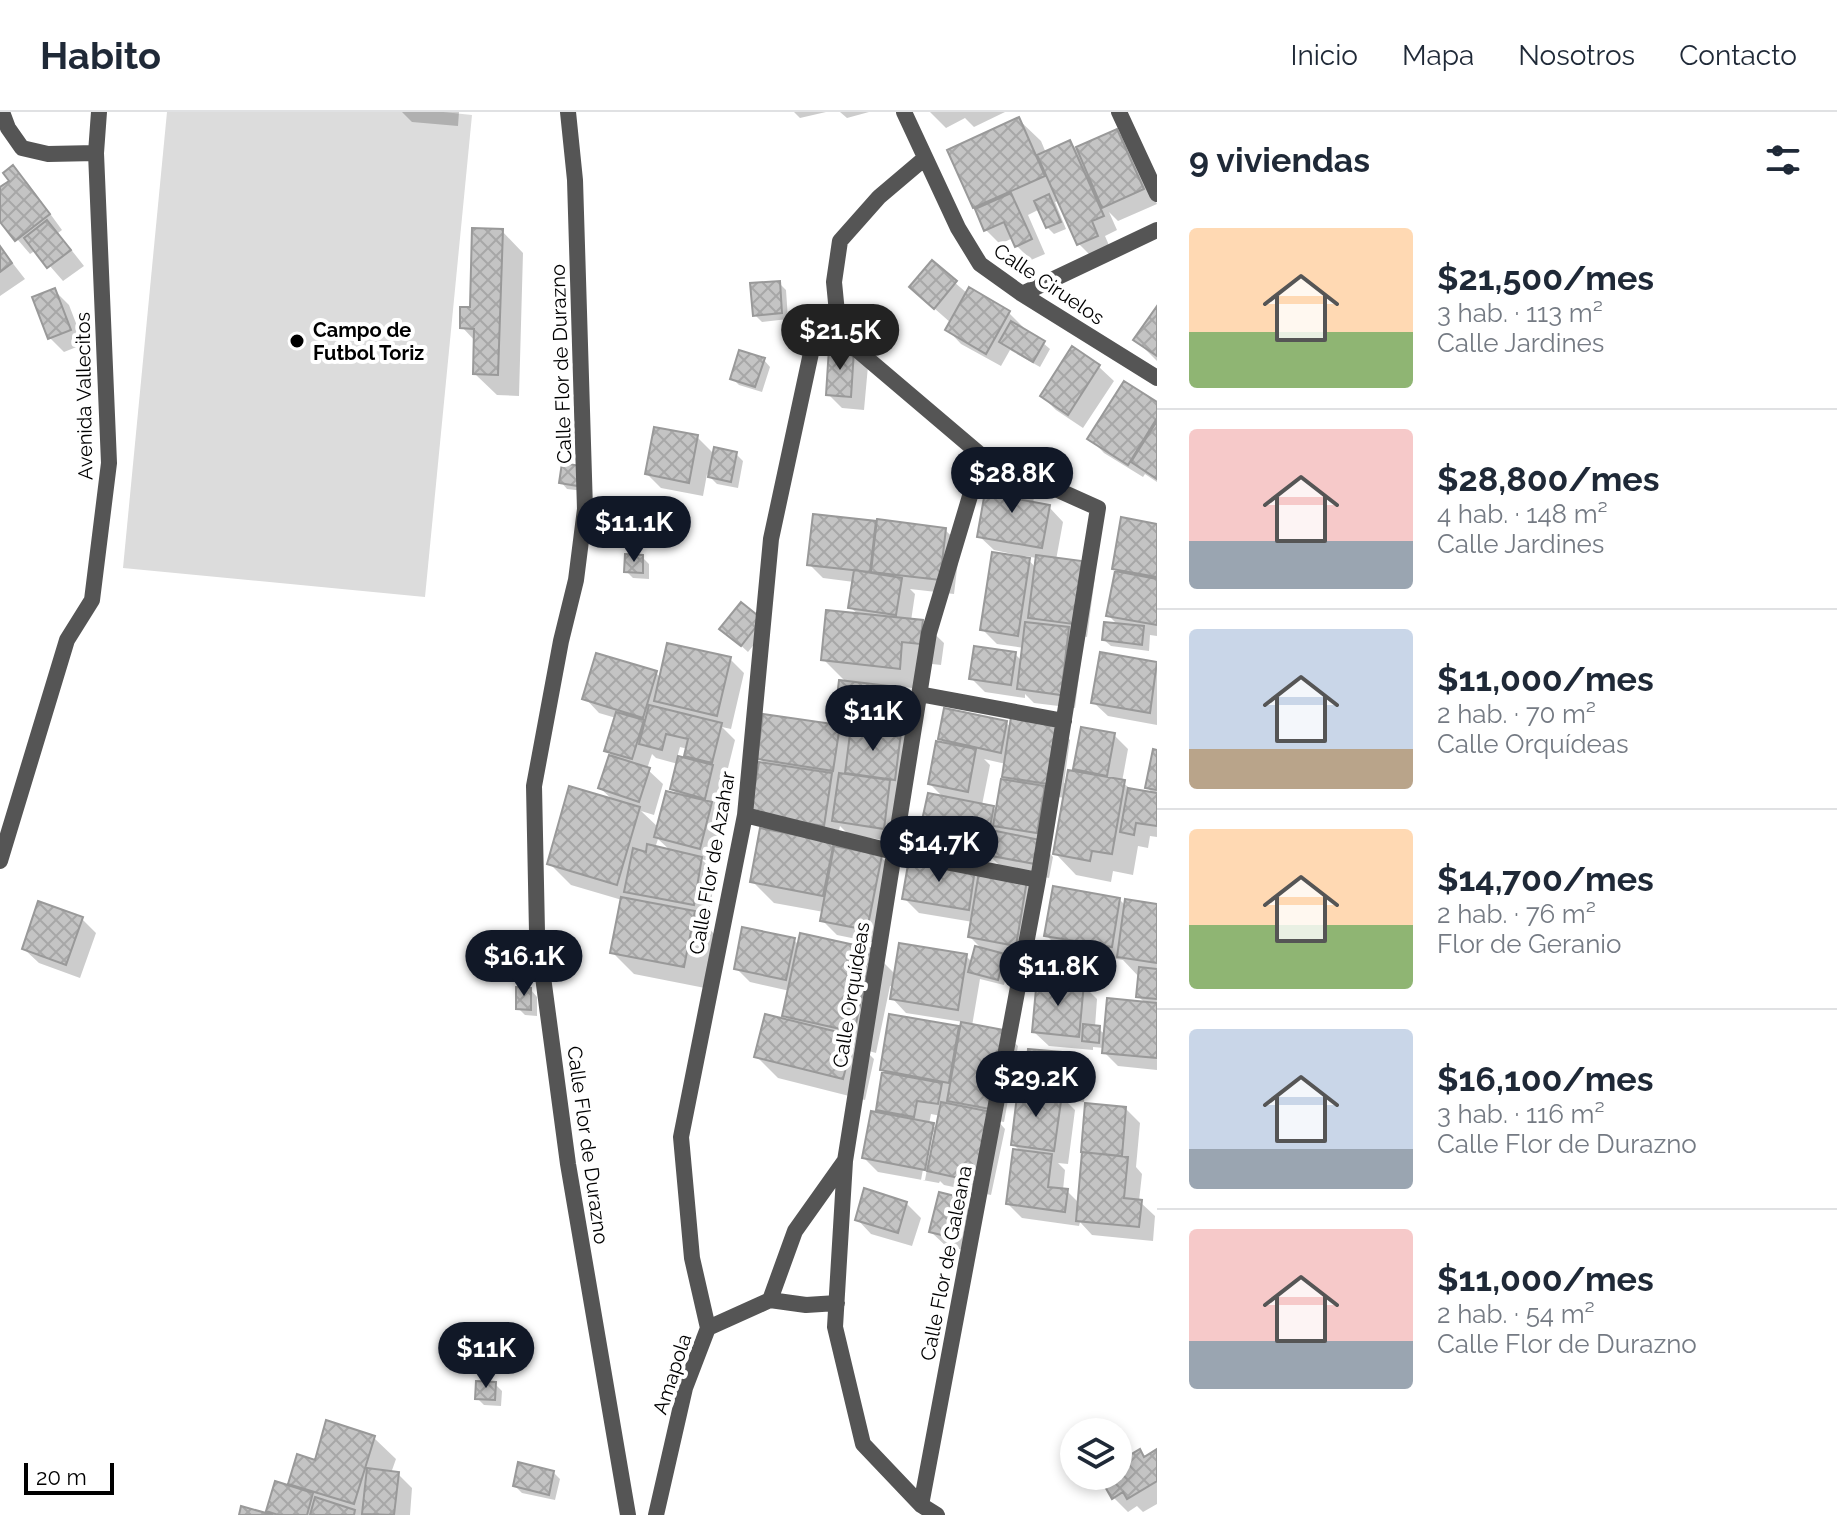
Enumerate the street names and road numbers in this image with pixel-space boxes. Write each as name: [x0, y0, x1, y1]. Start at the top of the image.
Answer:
street label: Calle Ciruelos: [989, 238, 1109, 330]
street label: Calle Flor de Durazno: [546, 264, 576, 464]
street label: Avenida Vallecitos: [71, 312, 97, 480]
street label: Calle Flor de Azahar: [684, 770, 740, 956]
street label: Calle Orquídeas: [828, 920, 874, 1070]
street label: Calle Flor de Durazno: [562, 1044, 614, 1246]
street label: Calle Flor de Galeana: [915, 1163, 977, 1363]
street label: Amapola: [648, 1331, 696, 1417]

